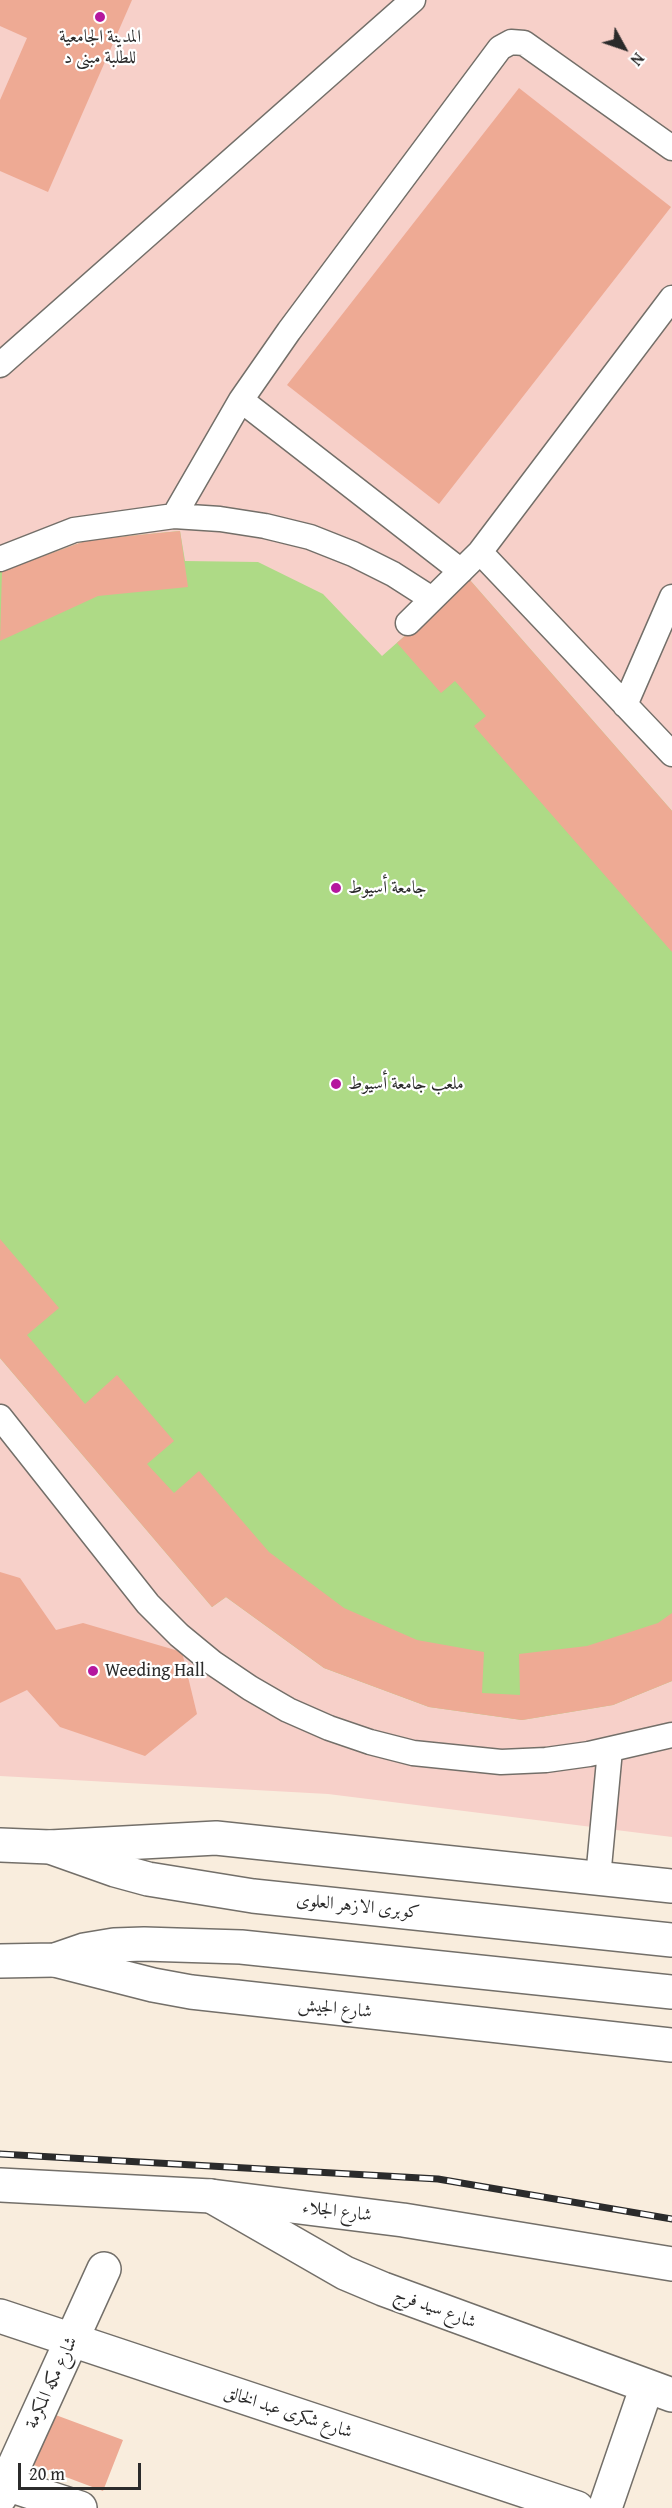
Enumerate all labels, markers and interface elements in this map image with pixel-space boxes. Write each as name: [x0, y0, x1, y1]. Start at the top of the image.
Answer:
marker: المدينة الجامعية للطلبة مبنى د: [93, 10, 107, 24]
north arrow: [594, 18, 654, 78]
place label: المدينة الجامعية للطلبة مبنى د: [59, 26, 141, 68]
text: N: [625, 48, 650, 71]
place label: جامعة أسيوط: [348, 877, 427, 899]
marker: جامعة أسيوط: [329, 881, 343, 895]
place label: ملعب جامعة أسيوط: [348, 1073, 464, 1095]
marker: ملعب جامعة أسيوط: [329, 1077, 343, 1091]
place label: Weeding Hall: [105, 1660, 205, 1682]
marker: Weeding Hall: [86, 1664, 100, 1678]
street label: كوبرى الازهر العلوى: [295, 1890, 421, 1924]
street label: شارع الجيش: [297, 1994, 373, 2024]
street label: شارع الجلاء: [301, 2197, 373, 2227]
street label: شارع سيد فرج: [391, 2284, 479, 2334]
street label: شارع مكه المكرمة: [21, 2334, 83, 2432]
street label: شارع شكرى عبد الخالق: [221, 2382, 355, 2444]
scale bar: [21, 2451, 144, 2489]
text: 20 m: [29, 2460, 65, 2487]

